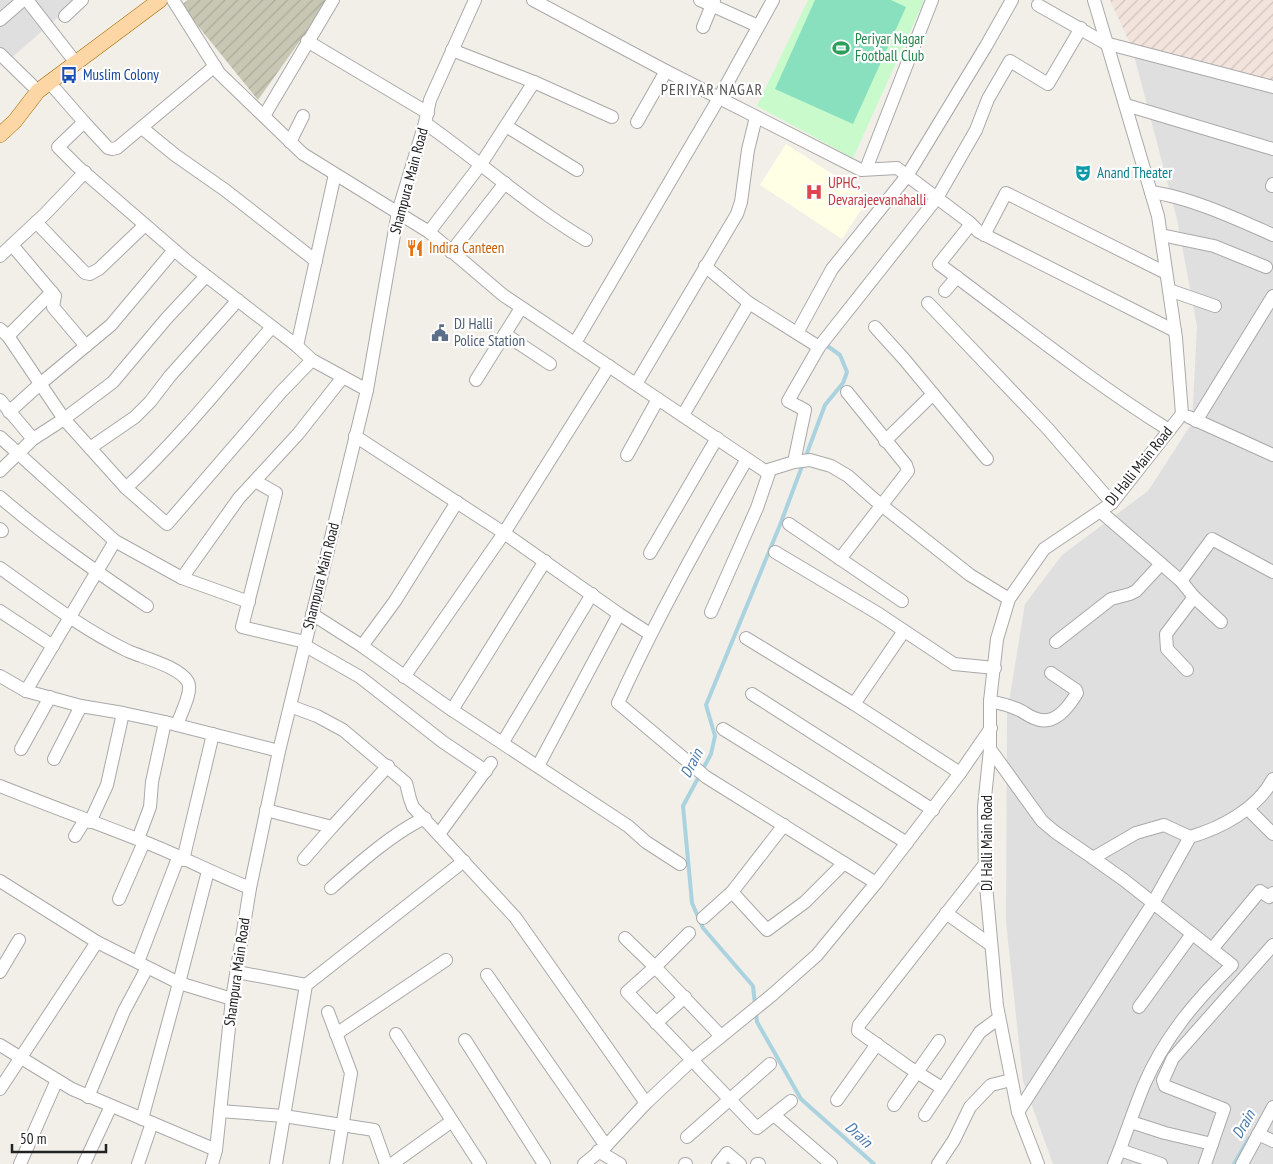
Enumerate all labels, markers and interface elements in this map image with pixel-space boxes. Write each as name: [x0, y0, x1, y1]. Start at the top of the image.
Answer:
place label: Periyar Nagar Football Club: [855, 29, 925, 65]
sports icon: Periyar Nagar Football Club: [831, 38, 851, 58]
bus stop icon: Muslim Colony: [59, 65, 79, 85]
place label: Muslim Colony: [83, 65, 159, 84]
district label: PERIYAR NAGAR: [661, 79, 763, 99]
street label: Shampura Main Road: [385, 126, 432, 236]
theatre icon: Anand Theater: [1073, 163, 1093, 183]
place label: Anand Theater: [1097, 163, 1173, 182]
place label: UPHC, Devarajeevanahalli: [828, 173, 926, 209]
hospital icon: UPHC, Devarajeevanahalli: [804, 182, 824, 202]
restaurant icon: Indira Canteen: [405, 238, 425, 258]
place label: Indira Canteen: [429, 238, 504, 257]
place label: DJ Halli Police Station: [454, 314, 525, 350]
public building icon: DJ Halli Police Station: [430, 323, 450, 343]
street label: DJ Halli Main Road: [1101, 422, 1176, 509]
street label: Shampura Main Road: [298, 521, 343, 631]
water label: Drain: [675, 744, 707, 781]
street label: DJ Halli Main Road: [977, 795, 996, 891]
street label: Shampura Main Road: [219, 916, 254, 1027]
water label: Drain: [1227, 1105, 1260, 1142]
water label: Drain: [841, 1117, 877, 1152]
scale bar: [12, 1122, 106, 1154]
text: 50 m: [20, 1129, 46, 1148]

